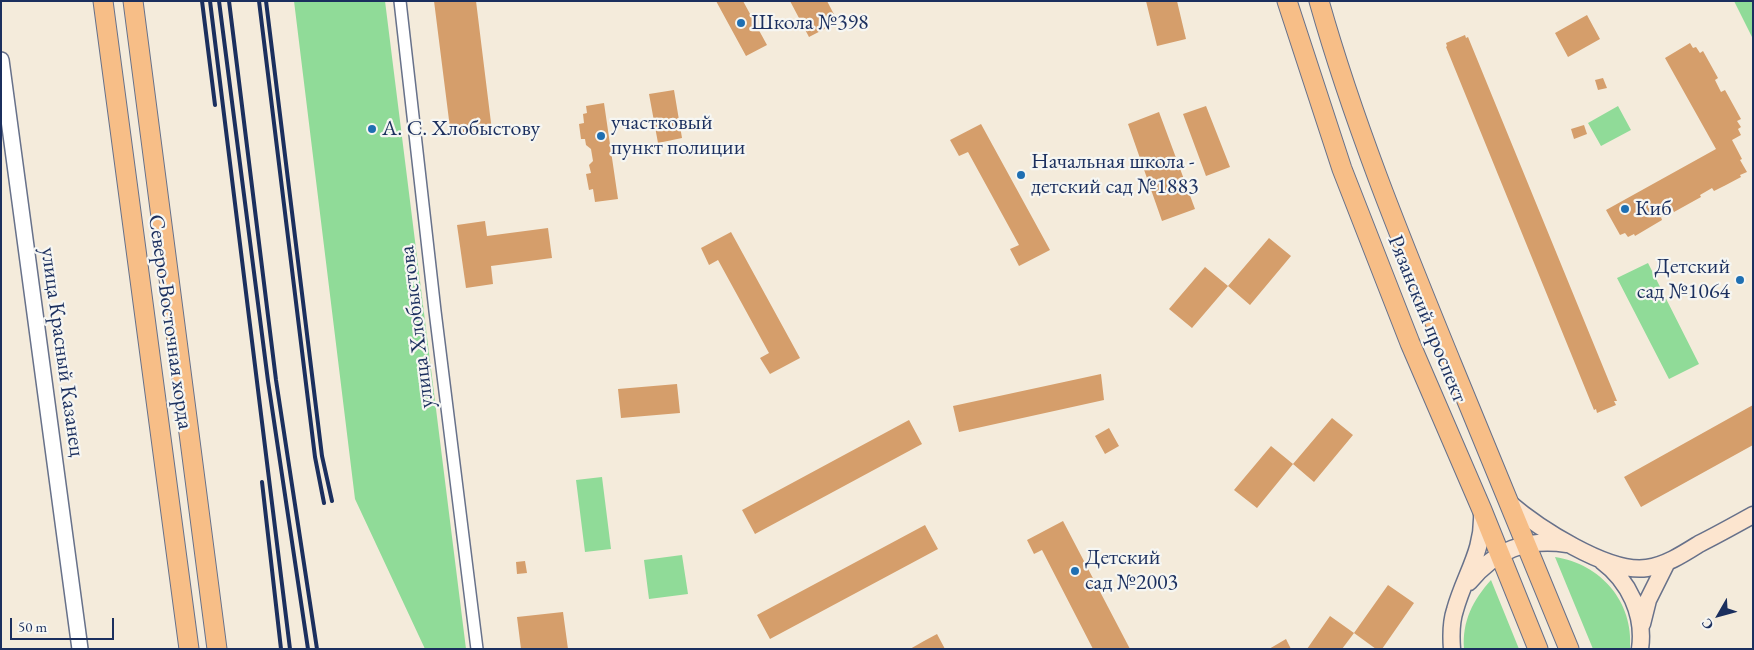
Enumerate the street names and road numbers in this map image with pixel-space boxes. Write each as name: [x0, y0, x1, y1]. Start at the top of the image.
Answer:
street label: Северо-Восточная хорда: [142, 213, 198, 431]
street label: Рязанский проспект: [1381, 232, 1473, 406]
street label: улица Хлобыстова: [394, 244, 440, 410]
street label: улица Красный Казанец: [34, 246, 90, 458]

